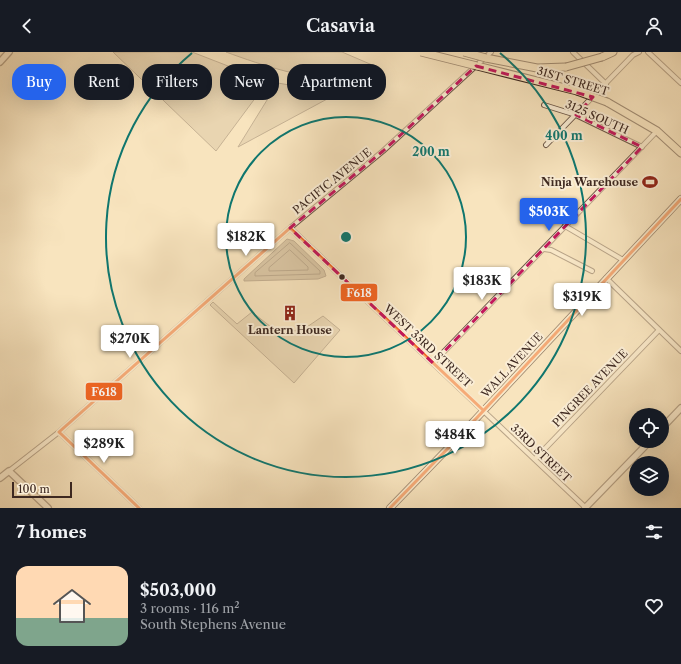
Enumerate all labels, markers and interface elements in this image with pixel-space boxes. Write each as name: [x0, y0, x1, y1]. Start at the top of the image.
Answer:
icon: back: [16, 15, 38, 37]
text: Casavia: [306, 15, 375, 37]
icon: person: [643, 15, 665, 37]
street label: 31ST STREET: [535, 63, 611, 99]
chip: Buy: [12, 64, 66, 100]
chip: Rent: [74, 64, 134, 100]
chip: Filters: [142, 64, 212, 100]
chip: New: [220, 64, 279, 100]
chip: Apartment: [287, 64, 386, 100]
street label: 3125 SOUTH: [563, 97, 631, 137]
text: 400 m: [545, 128, 583, 143]
text: 200 m: [412, 144, 450, 159]
street label: PACIFIC AVENUE: [290, 145, 374, 217]
sports icon: Ninja Warehouse: [641, 173, 659, 191]
place label: Ninja Warehouse: [541, 175, 638, 189]
pin: $503K: [521, 198, 577, 232]
text: $503K: [529, 203, 569, 219]
pin: $182K: [218, 223, 274, 257]
text: $182K: [226, 228, 266, 244]
centre of rings: [339, 230, 353, 244]
pin: $183K: [454, 267, 510, 301]
unlabelled marker: [337, 272, 347, 282]
text: $183K: [463, 272, 501, 288]
line badge: F618: [340, 283, 378, 302]
pin: $319K: [554, 283, 610, 317]
text: F618: [346, 286, 372, 300]
text: $319K: [563, 288, 601, 304]
street label: WEST 33RD STREET: [380, 301, 476, 391]
building icon: Lantern House: [281, 304, 299, 322]
place label: Lantern House: [248, 323, 332, 337]
pin: $270K: [102, 325, 158, 359]
street label: WALL AVENUE: [478, 329, 546, 401]
text: $270K: [110, 330, 150, 346]
street label: PINGREE AVENUE: [549, 346, 631, 430]
line badge: F618: [85, 382, 123, 401]
text: F618: [91, 385, 117, 399]
map controls: [629, 408, 669, 496]
button: locate: [629, 408, 669, 448]
pin: $484K: [427, 421, 483, 455]
street label: 33RD STREET: [508, 421, 575, 486]
text: $484K: [434, 426, 476, 442]
pin: $289K: [76, 430, 132, 464]
text: $289K: [83, 435, 125, 451]
button: layers: [629, 456, 669, 496]
scale bar: [12, 480, 72, 499]
text: 100 m: [18, 482, 50, 496]
icon: filters: [643, 521, 665, 543]
text: 7 homes: [16, 522, 87, 542]
text: $503,000: [140, 580, 216, 600]
icon: home: [48, 582, 96, 630]
icon: heart: [643, 595, 665, 617]
text: 3 rooms · 116 m²: [140, 600, 240, 616]
text: South Stephens Avenue: [140, 616, 286, 632]

